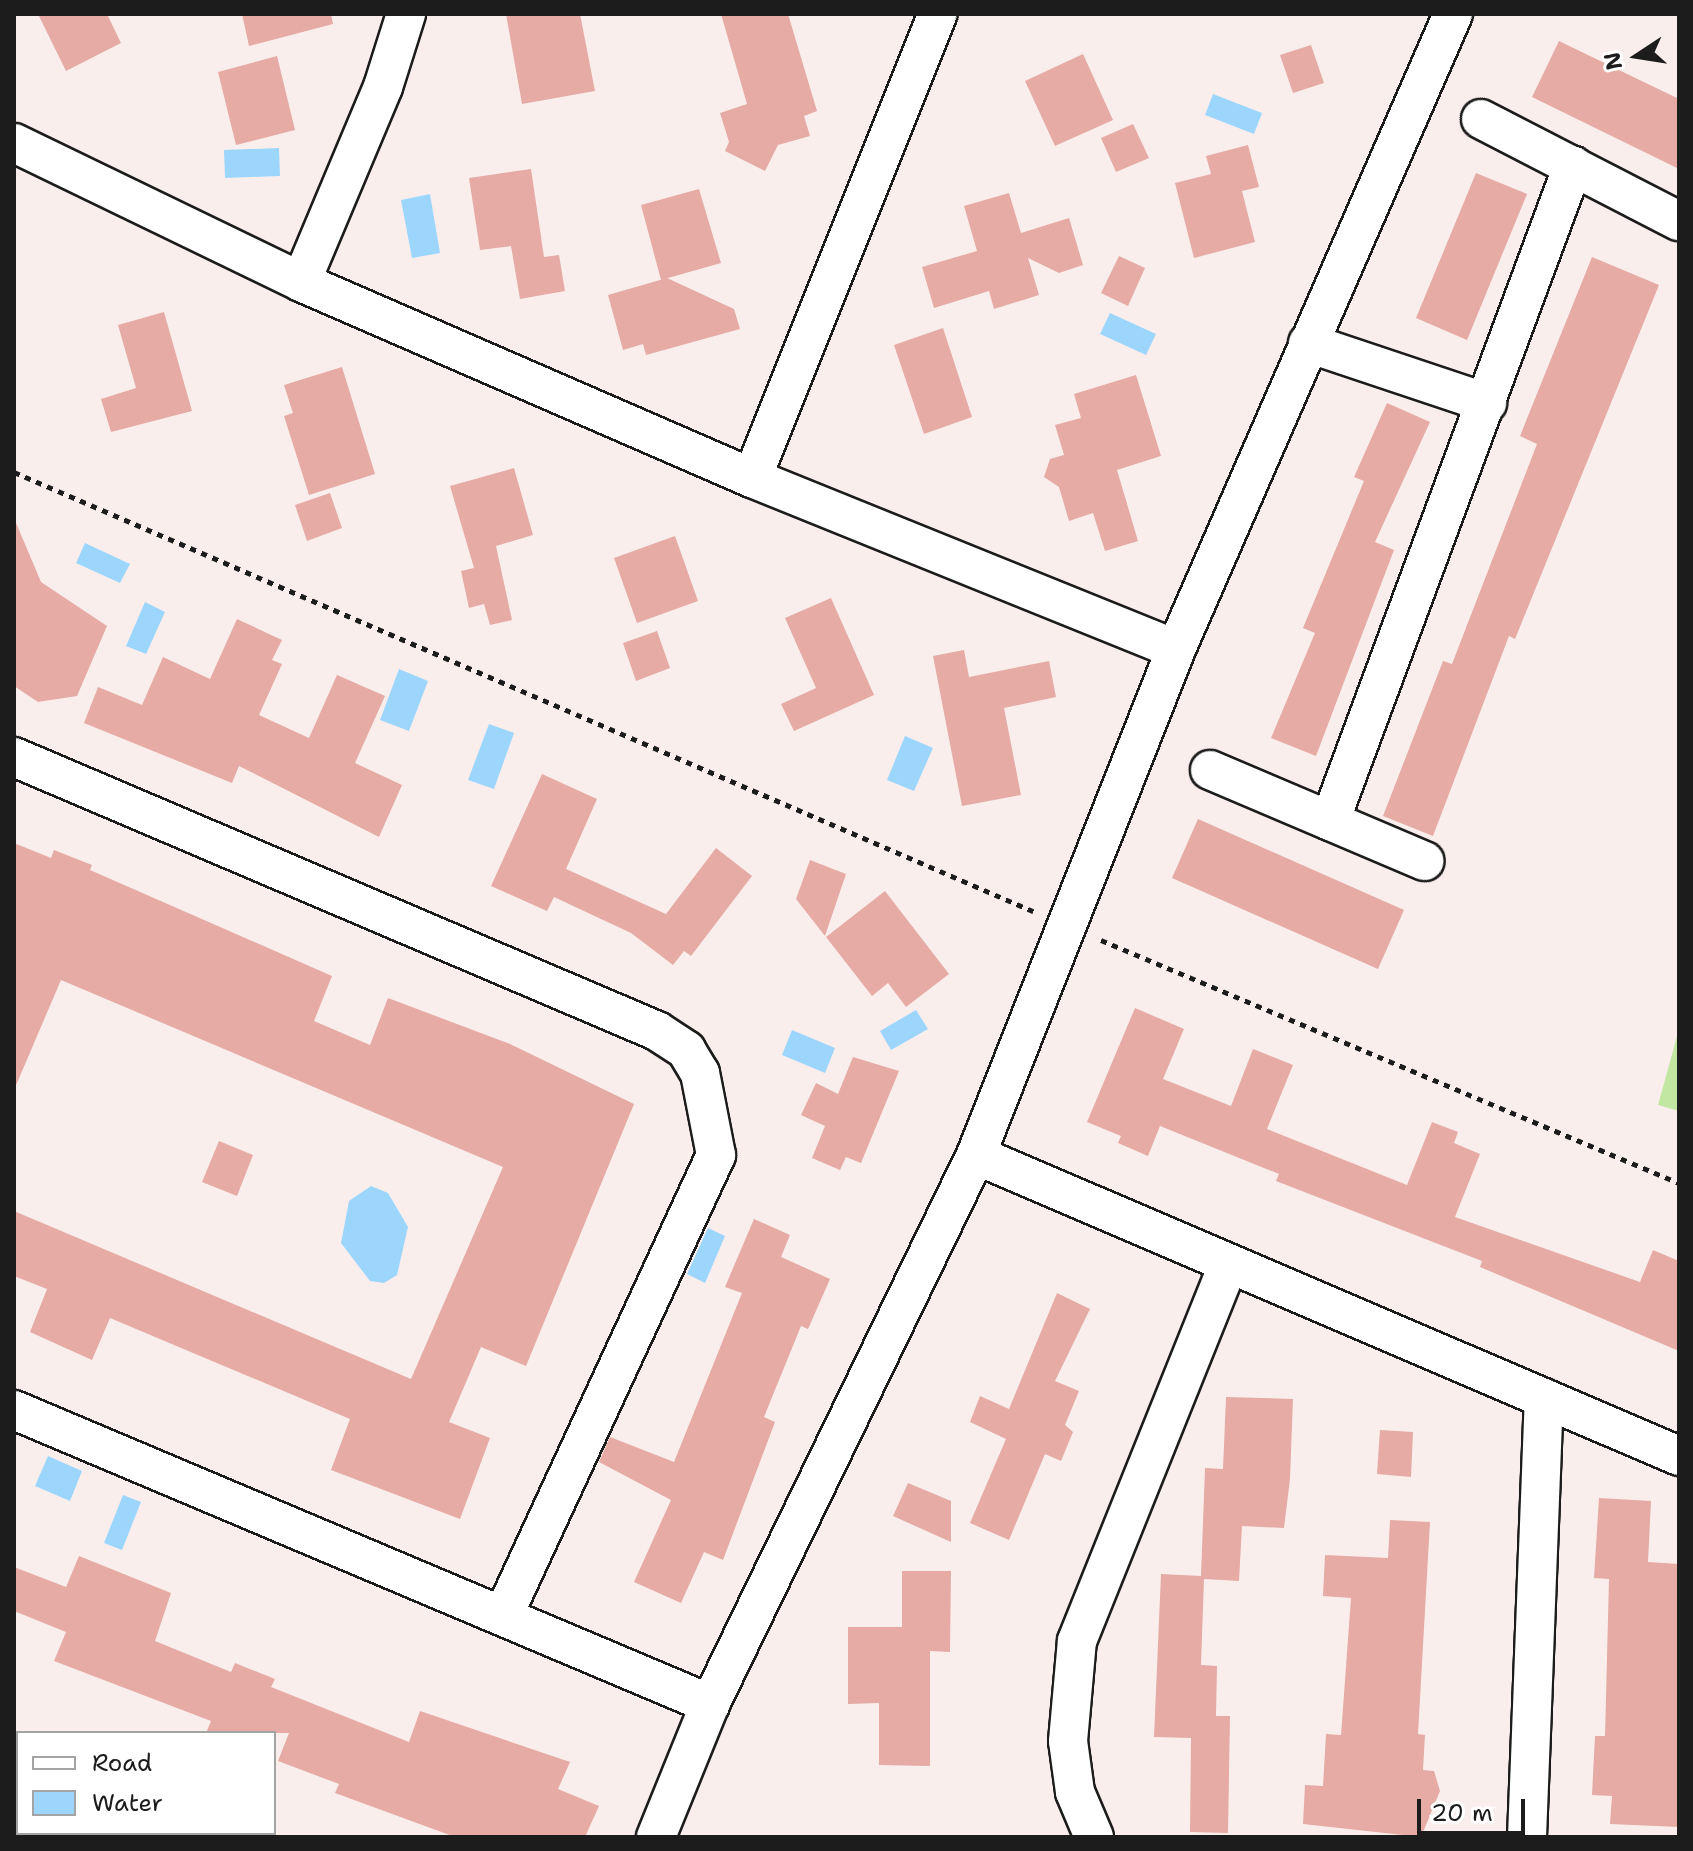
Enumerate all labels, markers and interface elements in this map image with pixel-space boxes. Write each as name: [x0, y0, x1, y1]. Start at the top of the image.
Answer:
north arrow: [1597, 16, 1677, 96]
text: N: [1597, 50, 1629, 73]
legend: [16, 1731, 276, 1835]
text: Road: [92, 1747, 152, 1779]
scale bar: [1421, 1783, 1529, 1833]
text: Water: [92, 1787, 163, 1819]
text: 20 m: [1431, 1797, 1493, 1829]

